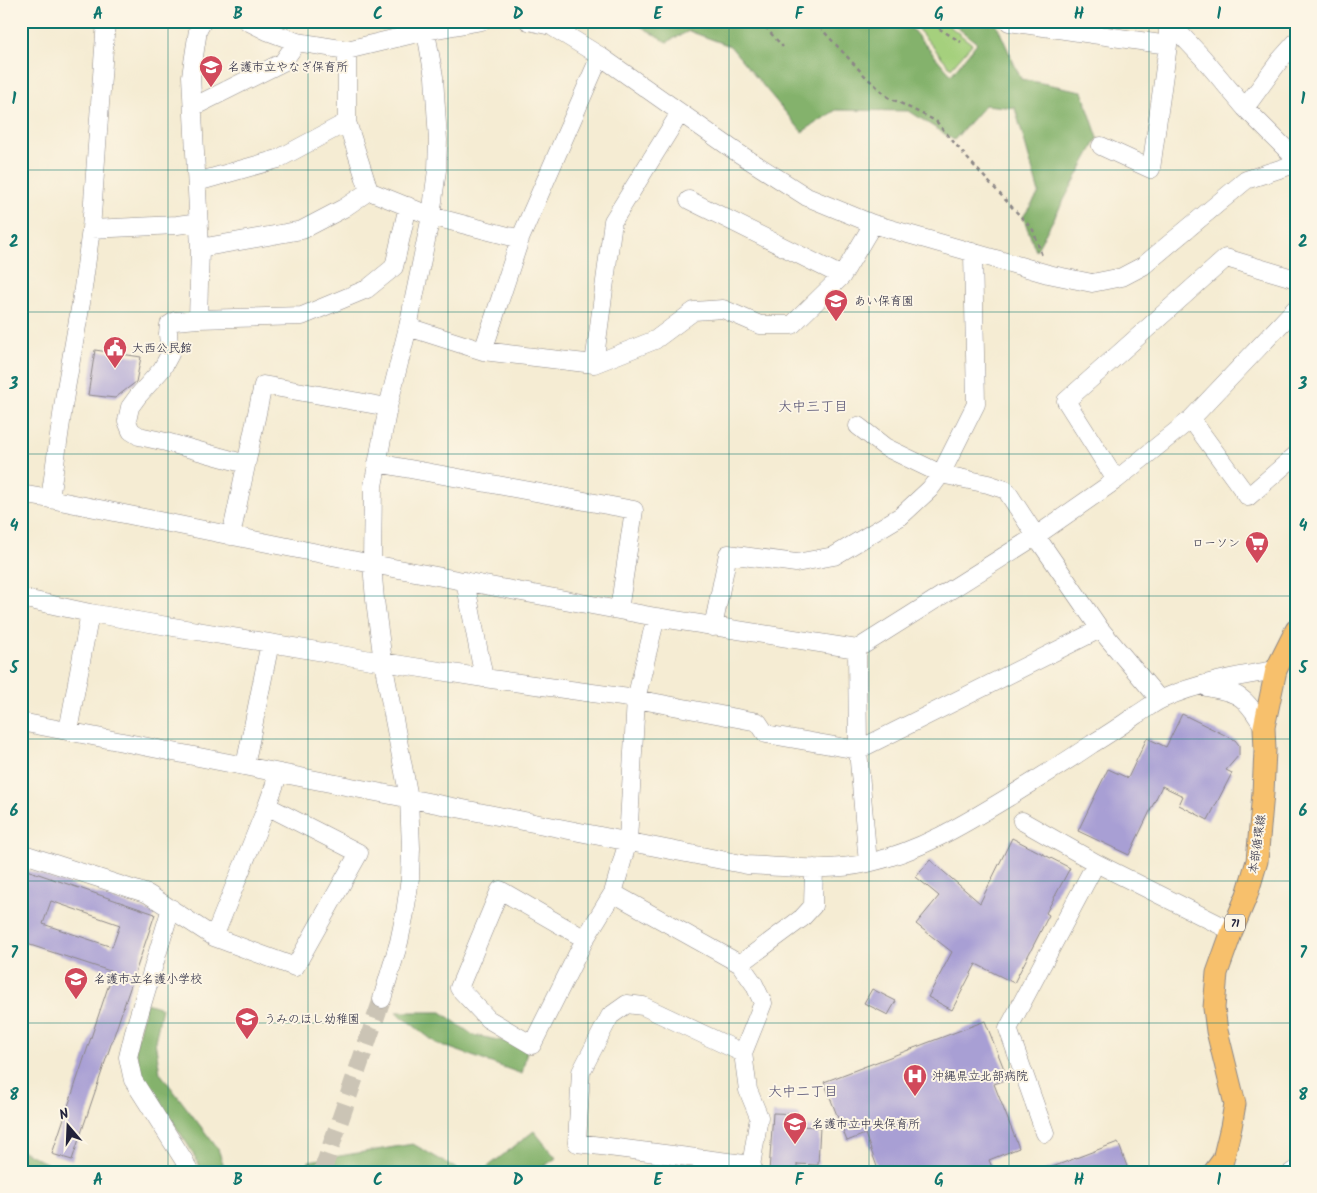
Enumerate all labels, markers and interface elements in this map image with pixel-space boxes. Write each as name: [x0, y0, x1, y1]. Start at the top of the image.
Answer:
text: A: [93, 2, 103, 27]
text: B: [233, 2, 243, 27]
text: C: [373, 2, 383, 27]
text: D: [513, 2, 524, 27]
text: E: [654, 2, 664, 27]
text: F: [795, 2, 805, 27]
text: G: [934, 2, 944, 27]
text: H: [1074, 2, 1084, 27]
text: I: [1217, 2, 1222, 27]
school or university icon: 名護市立やなぎ保育所: [198, 54, 224, 88]
place label: 名護市立やなぎ保育所: [228, 58, 348, 77]
text: 1: [12, 87, 17, 112]
text: 1: [1301, 87, 1306, 112]
text: 2: [9, 230, 19, 255]
text: 2: [1298, 230, 1308, 255]
school or university icon: あい保育園: [823, 288, 849, 322]
place label: あい保育園: [854, 292, 914, 311]
public building icon: 大西公民館: [102, 335, 128, 369]
place label: 大西公民館: [132, 339, 192, 358]
text: 3: [9, 372, 19, 397]
text: 3: [1298, 372, 1308, 397]
district label: 大中三丁目: [778, 396, 848, 418]
text: 4: [10, 514, 19, 539]
text: 4: [1299, 514, 1308, 539]
supermarket icon: ローソン: [1244, 530, 1270, 564]
place label: ローソン: [1192, 534, 1240, 553]
text: 5: [9, 656, 20, 681]
text: 5: [1298, 656, 1309, 681]
text: 6: [10, 799, 19, 824]
text: 6: [1299, 799, 1308, 824]
street label: 本部循環線: [1244, 813, 1271, 875]
road number: 71: [1225, 914, 1245, 931]
text: 7: [10, 941, 18, 966]
text: 7: [1299, 941, 1307, 966]
school or university icon: 名護市立名護小学校: [63, 966, 89, 1000]
place label: 名護市立名護小学校: [94, 970, 202, 989]
school or university icon: うみのほし幼稚園: [234, 1006, 260, 1040]
place label: うみのほし幼稚園: [264, 1010, 360, 1029]
hospital icon: 沖縄県立北部病院: [902, 1063, 928, 1097]
place label: 沖縄県立北部病院: [932, 1067, 1028, 1086]
district label: 大中二丁目: [768, 1081, 838, 1103]
text: 8: [9, 1083, 19, 1108]
text: 8: [1298, 1083, 1308, 1108]
north arrow: [42, 1100, 92, 1150]
text: N: [56, 1103, 72, 1126]
school or university icon: 名護市立中央保育所: [782, 1111, 808, 1145]
place label: 名護市立中央保育所: [812, 1115, 920, 1134]
text: A: [93, 1168, 103, 1193]
text: B: [233, 1168, 243, 1193]
text: C: [373, 1168, 383, 1193]
text: D: [513, 1168, 524, 1193]
text: E: [654, 1168, 664, 1193]
text: F: [795, 1168, 805, 1193]
text: G: [934, 1168, 944, 1193]
text: H: [1074, 1168, 1084, 1193]
text: I: [1217, 1168, 1222, 1193]

